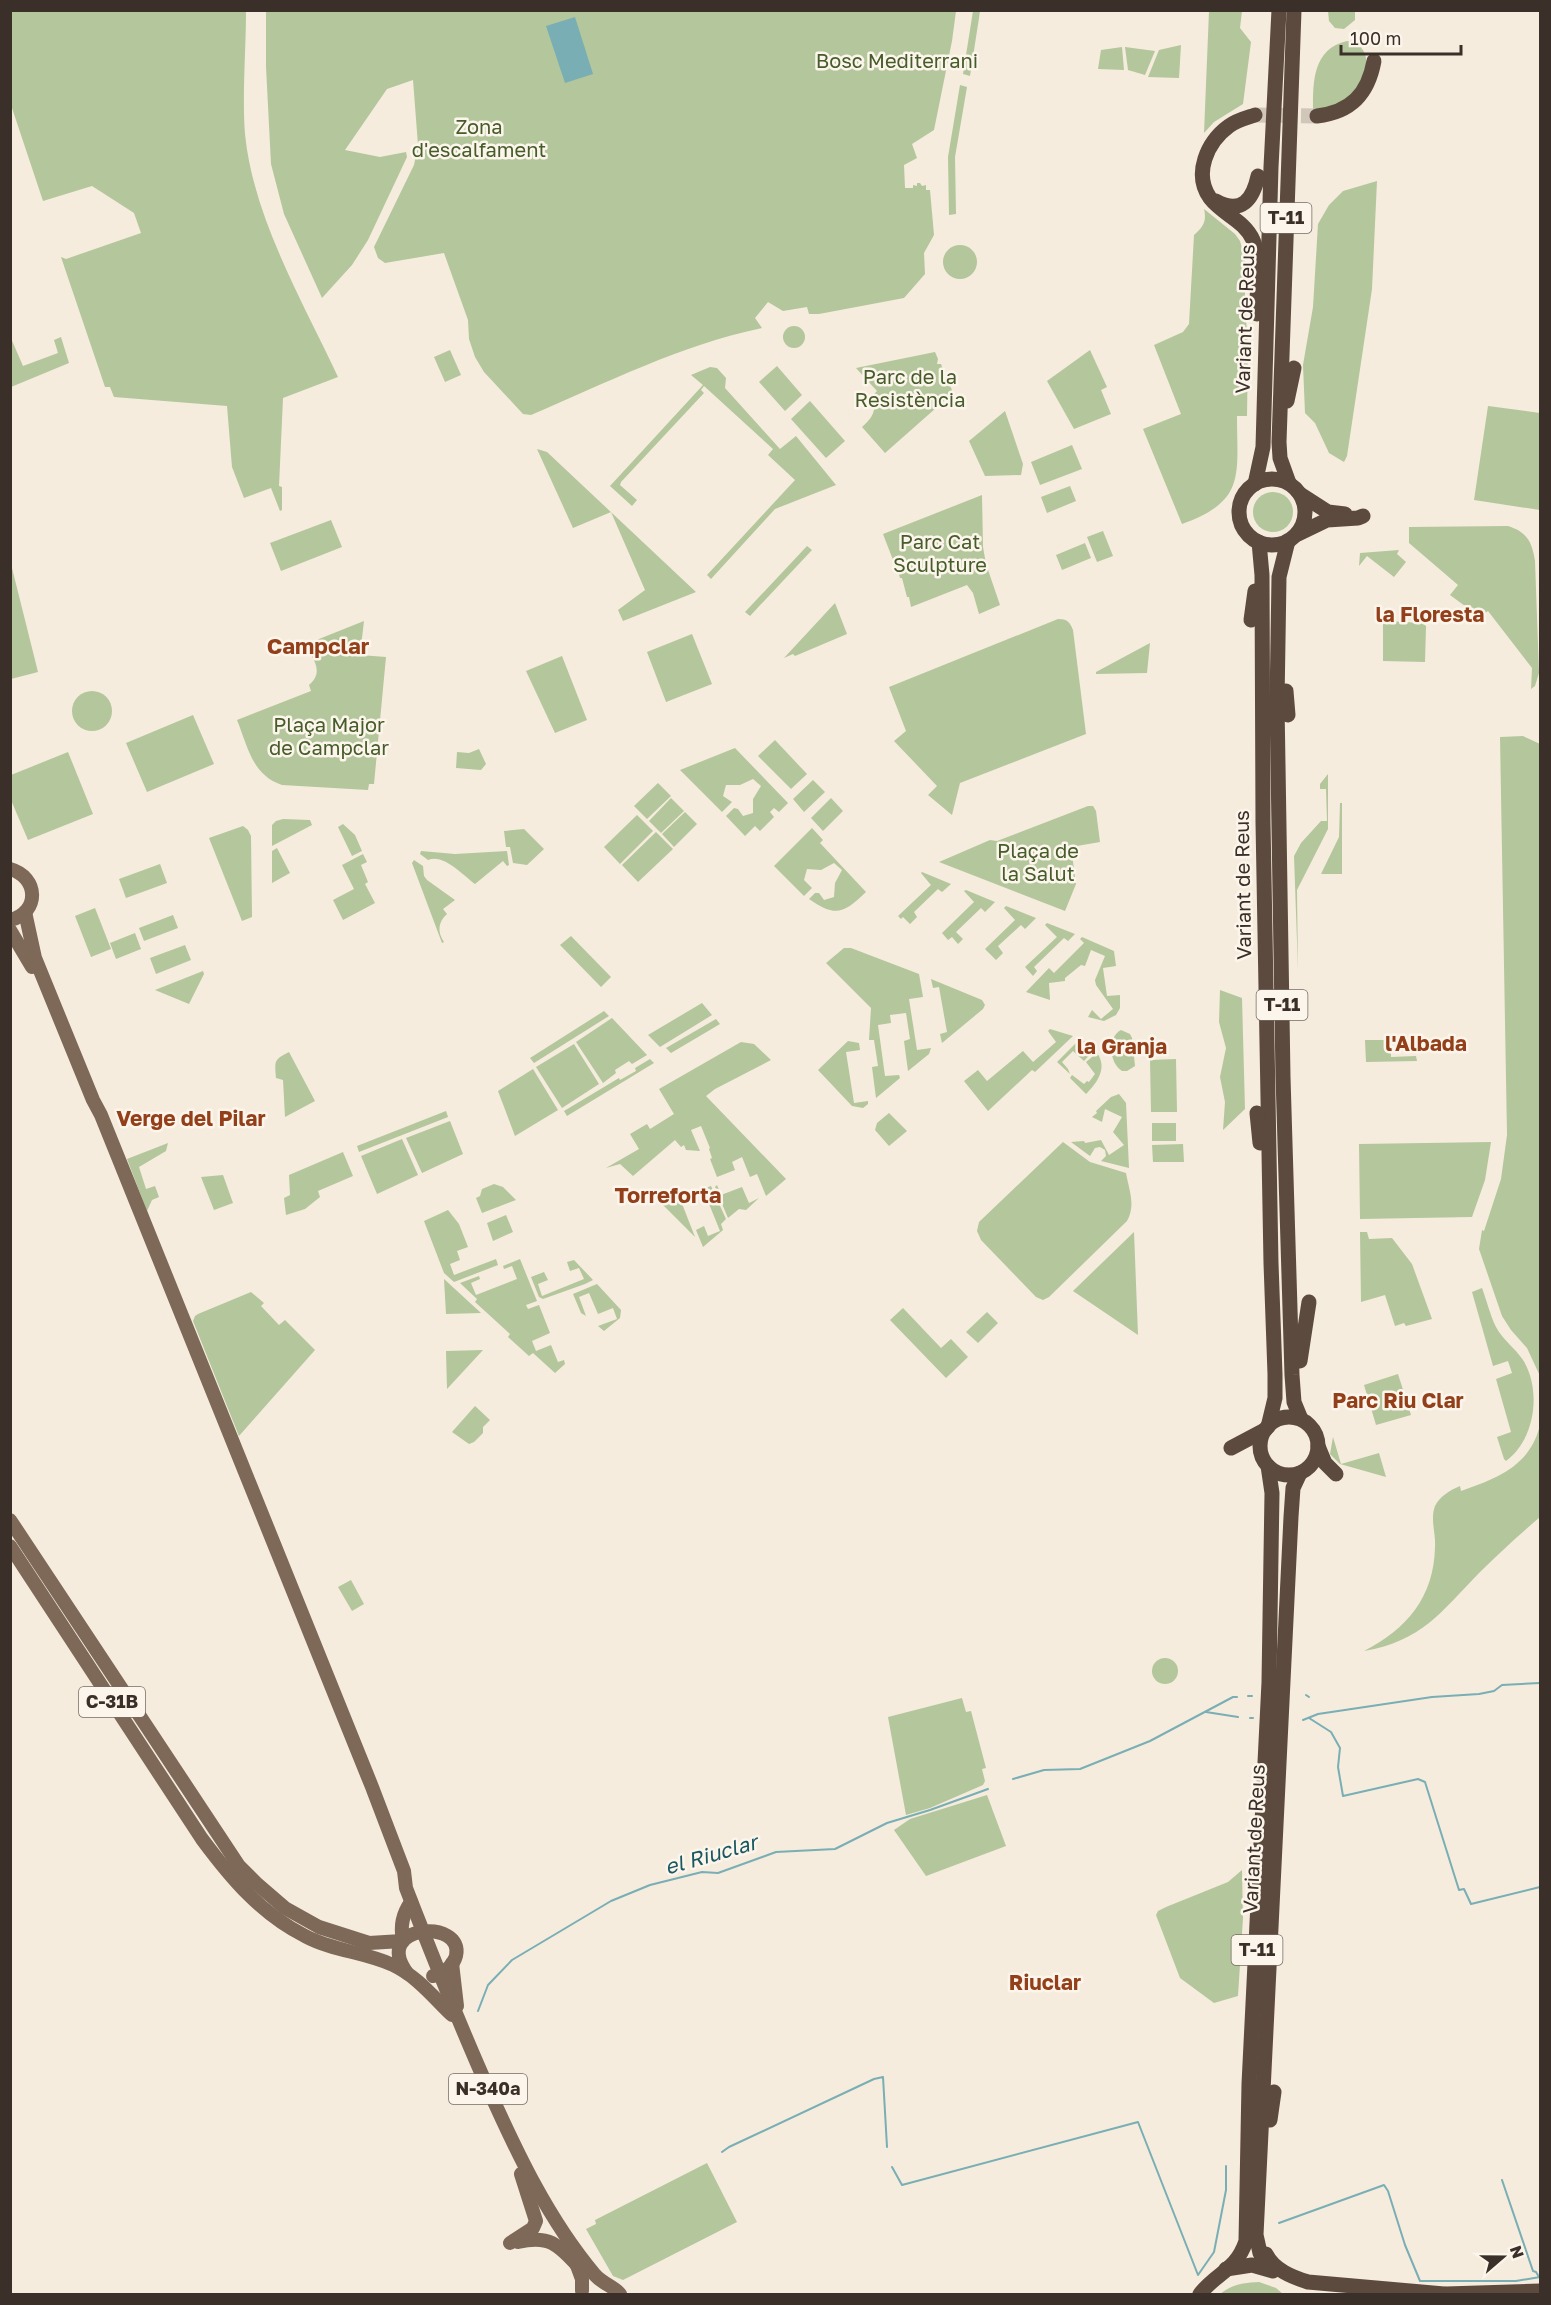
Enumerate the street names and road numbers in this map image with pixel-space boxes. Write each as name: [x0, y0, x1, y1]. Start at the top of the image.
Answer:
road number: T-11: [1260, 203, 1312, 233]
street label: Variant de Reus: [1229, 244, 1259, 394]
street label: Variant de Reus: [1229, 810, 1255, 960]
road number: T-11: [1256, 990, 1308, 1020]
road number: C-31B: [79, 1687, 145, 1717]
street label: Variant de Reus: [1237, 1764, 1269, 1914]
road number: T-11: [1232, 1935, 1282, 1965]
road number: N-340a: [449, 2074, 527, 2104]

